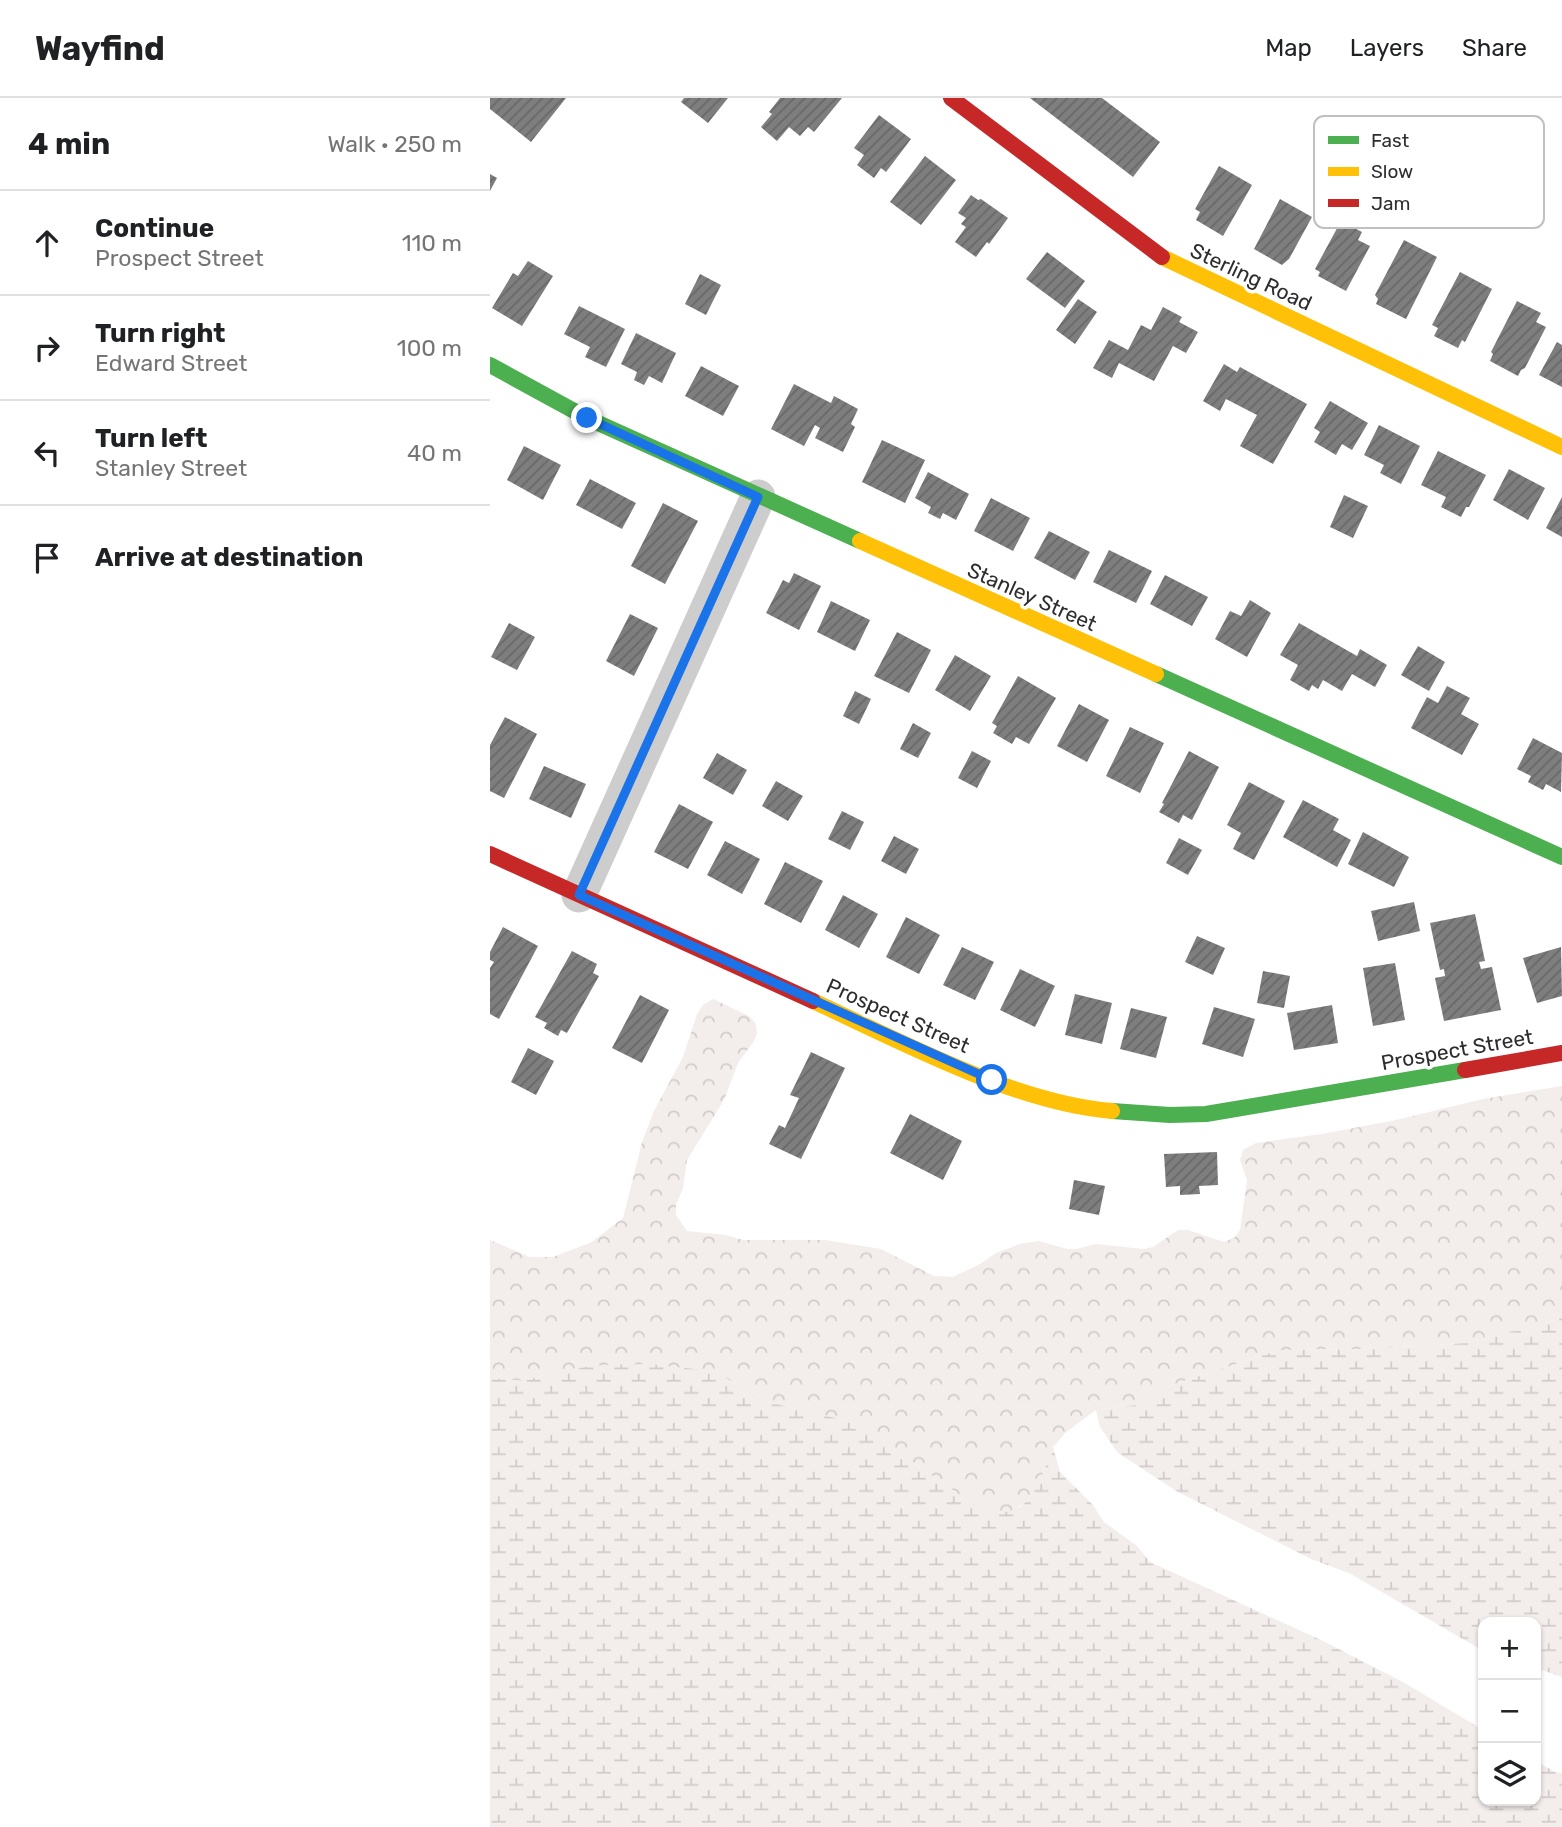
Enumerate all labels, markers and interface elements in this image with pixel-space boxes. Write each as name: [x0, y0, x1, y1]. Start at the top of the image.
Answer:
text: Wayfind: [35, 29, 165, 68]
text: Map: [1265, 34, 1312, 62]
text: Layers: [1350, 34, 1424, 62]
text: Share: [1462, 34, 1527, 62]
legend: [1314, 116, 1544, 228]
text: 4 min: [28, 126, 110, 162]
text: Fast: [1371, 129, 1410, 152]
text: Walk · 250 m: [327, 130, 462, 158]
text: Slow: [1371, 160, 1413, 183]
text: Jam: [1371, 192, 1410, 215]
text: Continue: [95, 213, 214, 244]
icon: ahead: [28, 224, 66, 262]
text: 110 m: [402, 229, 462, 257]
street label: Sterling Road: [1186, 237, 1316, 316]
text: Prospect Street: [95, 244, 264, 272]
text: Turn right: [95, 318, 225, 349]
icon: right: [28, 329, 66, 367]
text: 100 m: [397, 334, 462, 362]
text: Edward Street: [95, 349, 248, 377]
route end: [571, 402, 602, 433]
text: Turn left: [95, 423, 207, 454]
icon: left: [28, 434, 66, 472]
text: 40 m: [407, 439, 462, 467]
text: Stanley Street: [95, 454, 247, 482]
icon: arrive: [28, 539, 66, 577]
text: Arrive at destination: [95, 542, 363, 573]
street label: Stanley Street: [964, 557, 1101, 636]
street label: Prospect Street: [823, 973, 974, 1058]
street label: Prospect Street: [1379, 1024, 1535, 1075]
route start: [976, 1064, 1007, 1095]
map controls: [1478, 1617, 1541, 1806]
button: +: [1478, 1617, 1541, 1680]
button: −: [1478, 1680, 1541, 1743]
button: layers: [1478, 1743, 1541, 1806]

